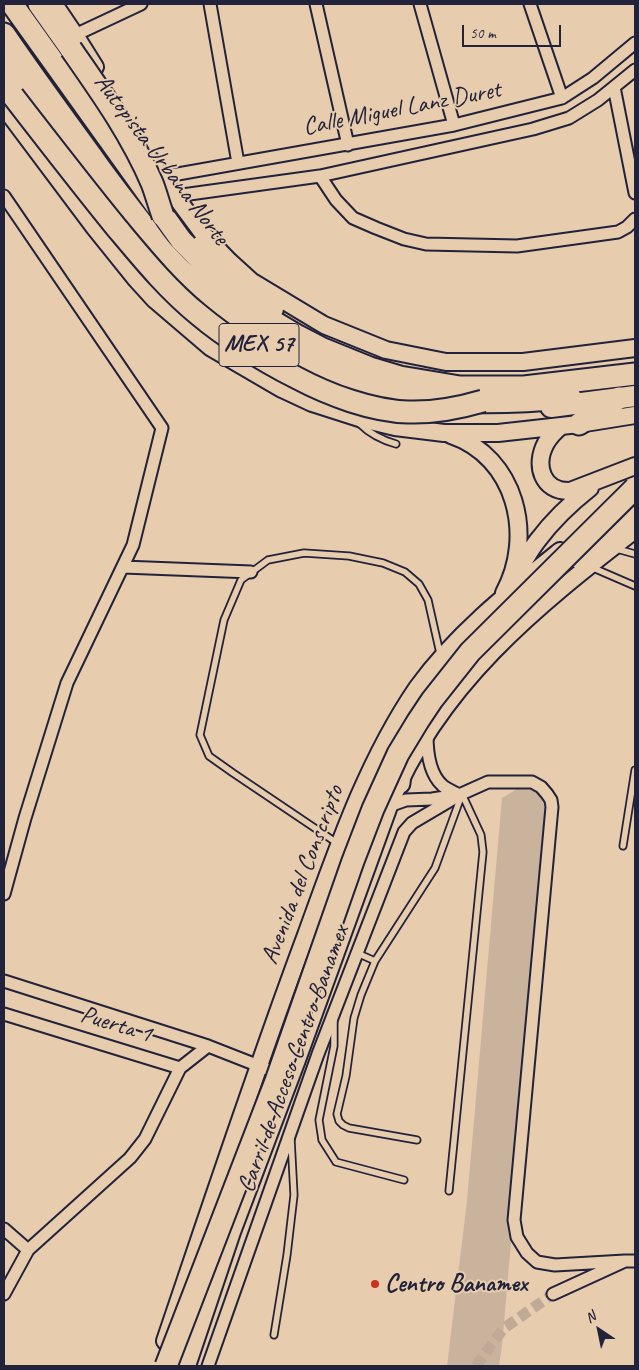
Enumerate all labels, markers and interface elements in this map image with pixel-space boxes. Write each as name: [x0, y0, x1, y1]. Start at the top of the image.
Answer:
scale bar: [464, 15, 563, 47]
text: 50 m: [470, 24, 496, 43]
street label: Autopista Urbana Norte: [87, 69, 235, 251]
street label: Calle Miguel Lanz Duret: [301, 75, 503, 143]
road number: MEX 57: [219, 324, 299, 366]
street label: Avenida del Conscripto: [255, 781, 351, 969]
street label: Carril de Acceso Centro Banamex: [232, 921, 356, 1197]
street label: Puerta 1: [77, 1000, 155, 1050]
place label: Centro Banamex: [385, 1269, 527, 1299]
marker: Centro Banamex: [369, 1278, 381, 1290]
north arrow: [574, 1305, 624, 1355]
text: N: [582, 1308, 599, 1327]

